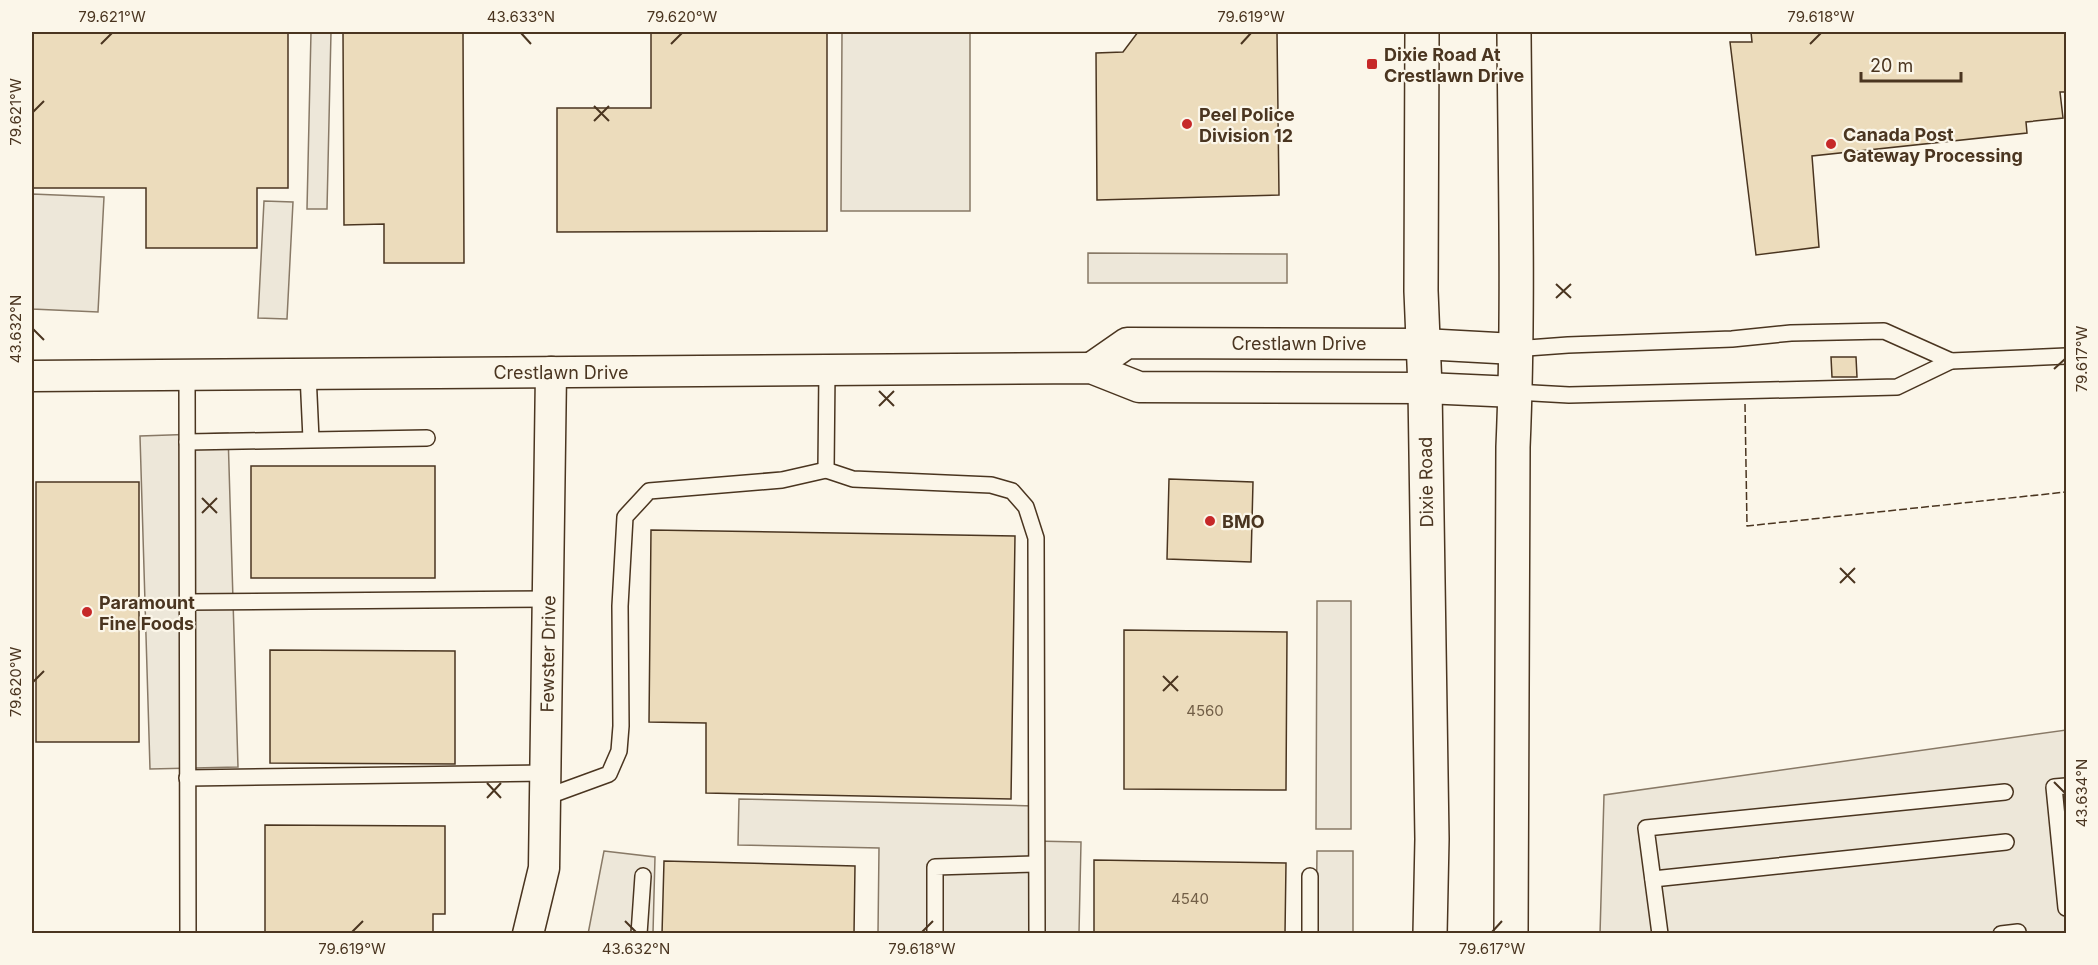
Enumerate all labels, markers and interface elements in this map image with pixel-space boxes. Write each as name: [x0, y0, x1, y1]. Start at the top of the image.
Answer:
text: 79.621°W: [78, 7, 146, 26]
text: 43.633°N: [487, 7, 555, 26]
text: 79.620°W: [647, 7, 718, 26]
text: 79.619°W: [1217, 7, 1285, 26]
text: 79.618°W: [1787, 7, 1855, 26]
place label: Dixie Road At Crestlawn Drive: [1384, 44, 1525, 86]
scale bar: [1861, 45, 1962, 83]
text: 20 m: [1870, 55, 1913, 76]
marker: Dixie Road At Crestlawn Drive: [1365, 57, 1379, 71]
text: 79.621°W: [6, 78, 25, 146]
place label: Peel Police Division 12: [1199, 104, 1295, 146]
marker: Peel Police Division 12: [1180, 117, 1194, 131]
place label: Canada Post Gateway Processing: [1843, 124, 2023, 166]
marker: Canada Post Gateway Processing: [1824, 137, 1838, 151]
text: 43.632°N: [6, 295, 25, 363]
text: 79.617°W: [2072, 325, 2091, 392]
street label: Crestlawn Drive: [1231, 333, 1367, 354]
street label: Crestlawn Drive: [493, 362, 629, 383]
street label: Dixie Road: [1415, 437, 1437, 527]
place label: BMO: [1222, 511, 1265, 532]
marker: BMO: [1203, 514, 1217, 528]
place label: Paramount Fine Foods: [99, 592, 195, 634]
street label: Fewster Drive: [536, 595, 560, 713]
marker: Paramount Fine Foods: [80, 605, 94, 619]
text: 79.620°W: [6, 646, 25, 717]
house number: 4560: [1186, 701, 1224, 720]
text: 43.634°N: [2072, 759, 2091, 827]
house number: 4540: [1171, 889, 1209, 908]
text: 79.619°W: [318, 939, 386, 958]
text: 43.632°N: [602, 939, 670, 958]
text: 79.618°W: [888, 939, 956, 958]
text: 79.617°W: [1459, 939, 1526, 958]

